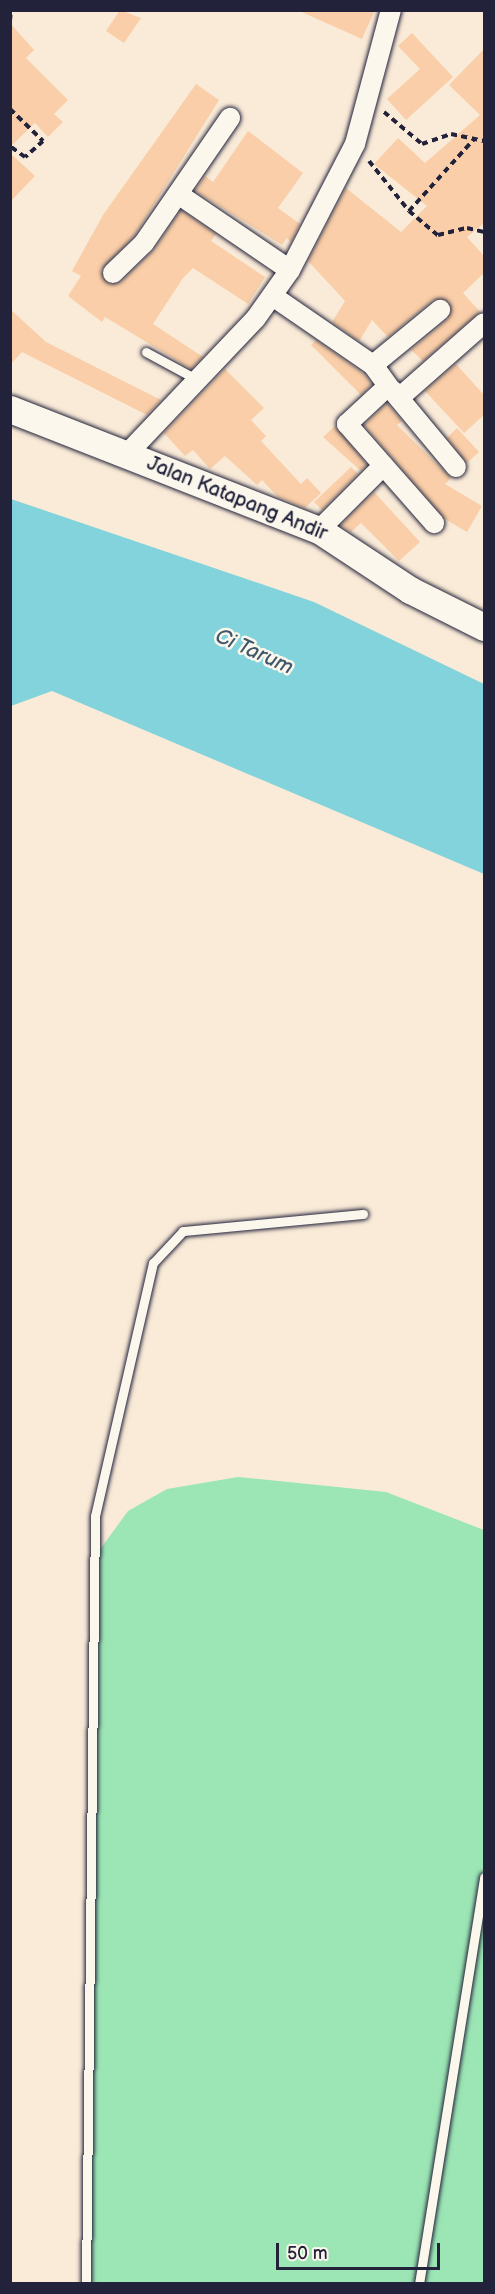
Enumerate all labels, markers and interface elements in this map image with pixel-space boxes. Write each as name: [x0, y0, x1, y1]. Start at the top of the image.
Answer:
street label: Jalan Katapang Andir: [143, 452, 331, 546]
water label: Ci Tarum: [211, 624, 297, 680]
scale bar: [279, 2231, 442, 2269]
text: 50 m: [287, 2243, 328, 2264]

